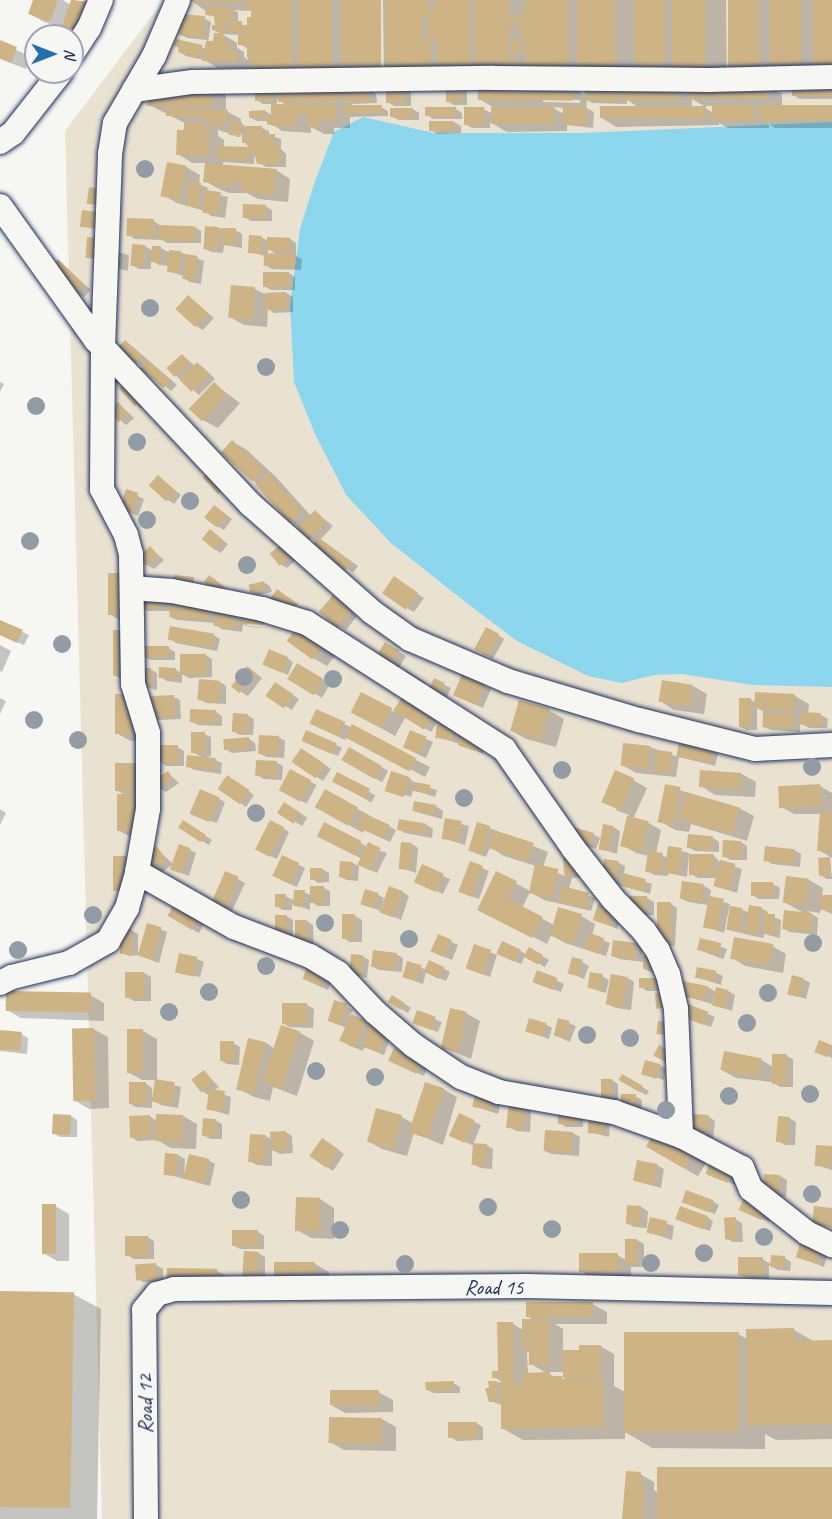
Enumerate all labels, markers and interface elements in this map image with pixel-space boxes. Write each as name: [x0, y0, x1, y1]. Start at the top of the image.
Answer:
north arrow: [24, 24, 84, 84]
text: N: [60, 49, 80, 59]
street label: Road 15: [464, 1274, 524, 1300]
street label: Road 12: [132, 1374, 158, 1434]

